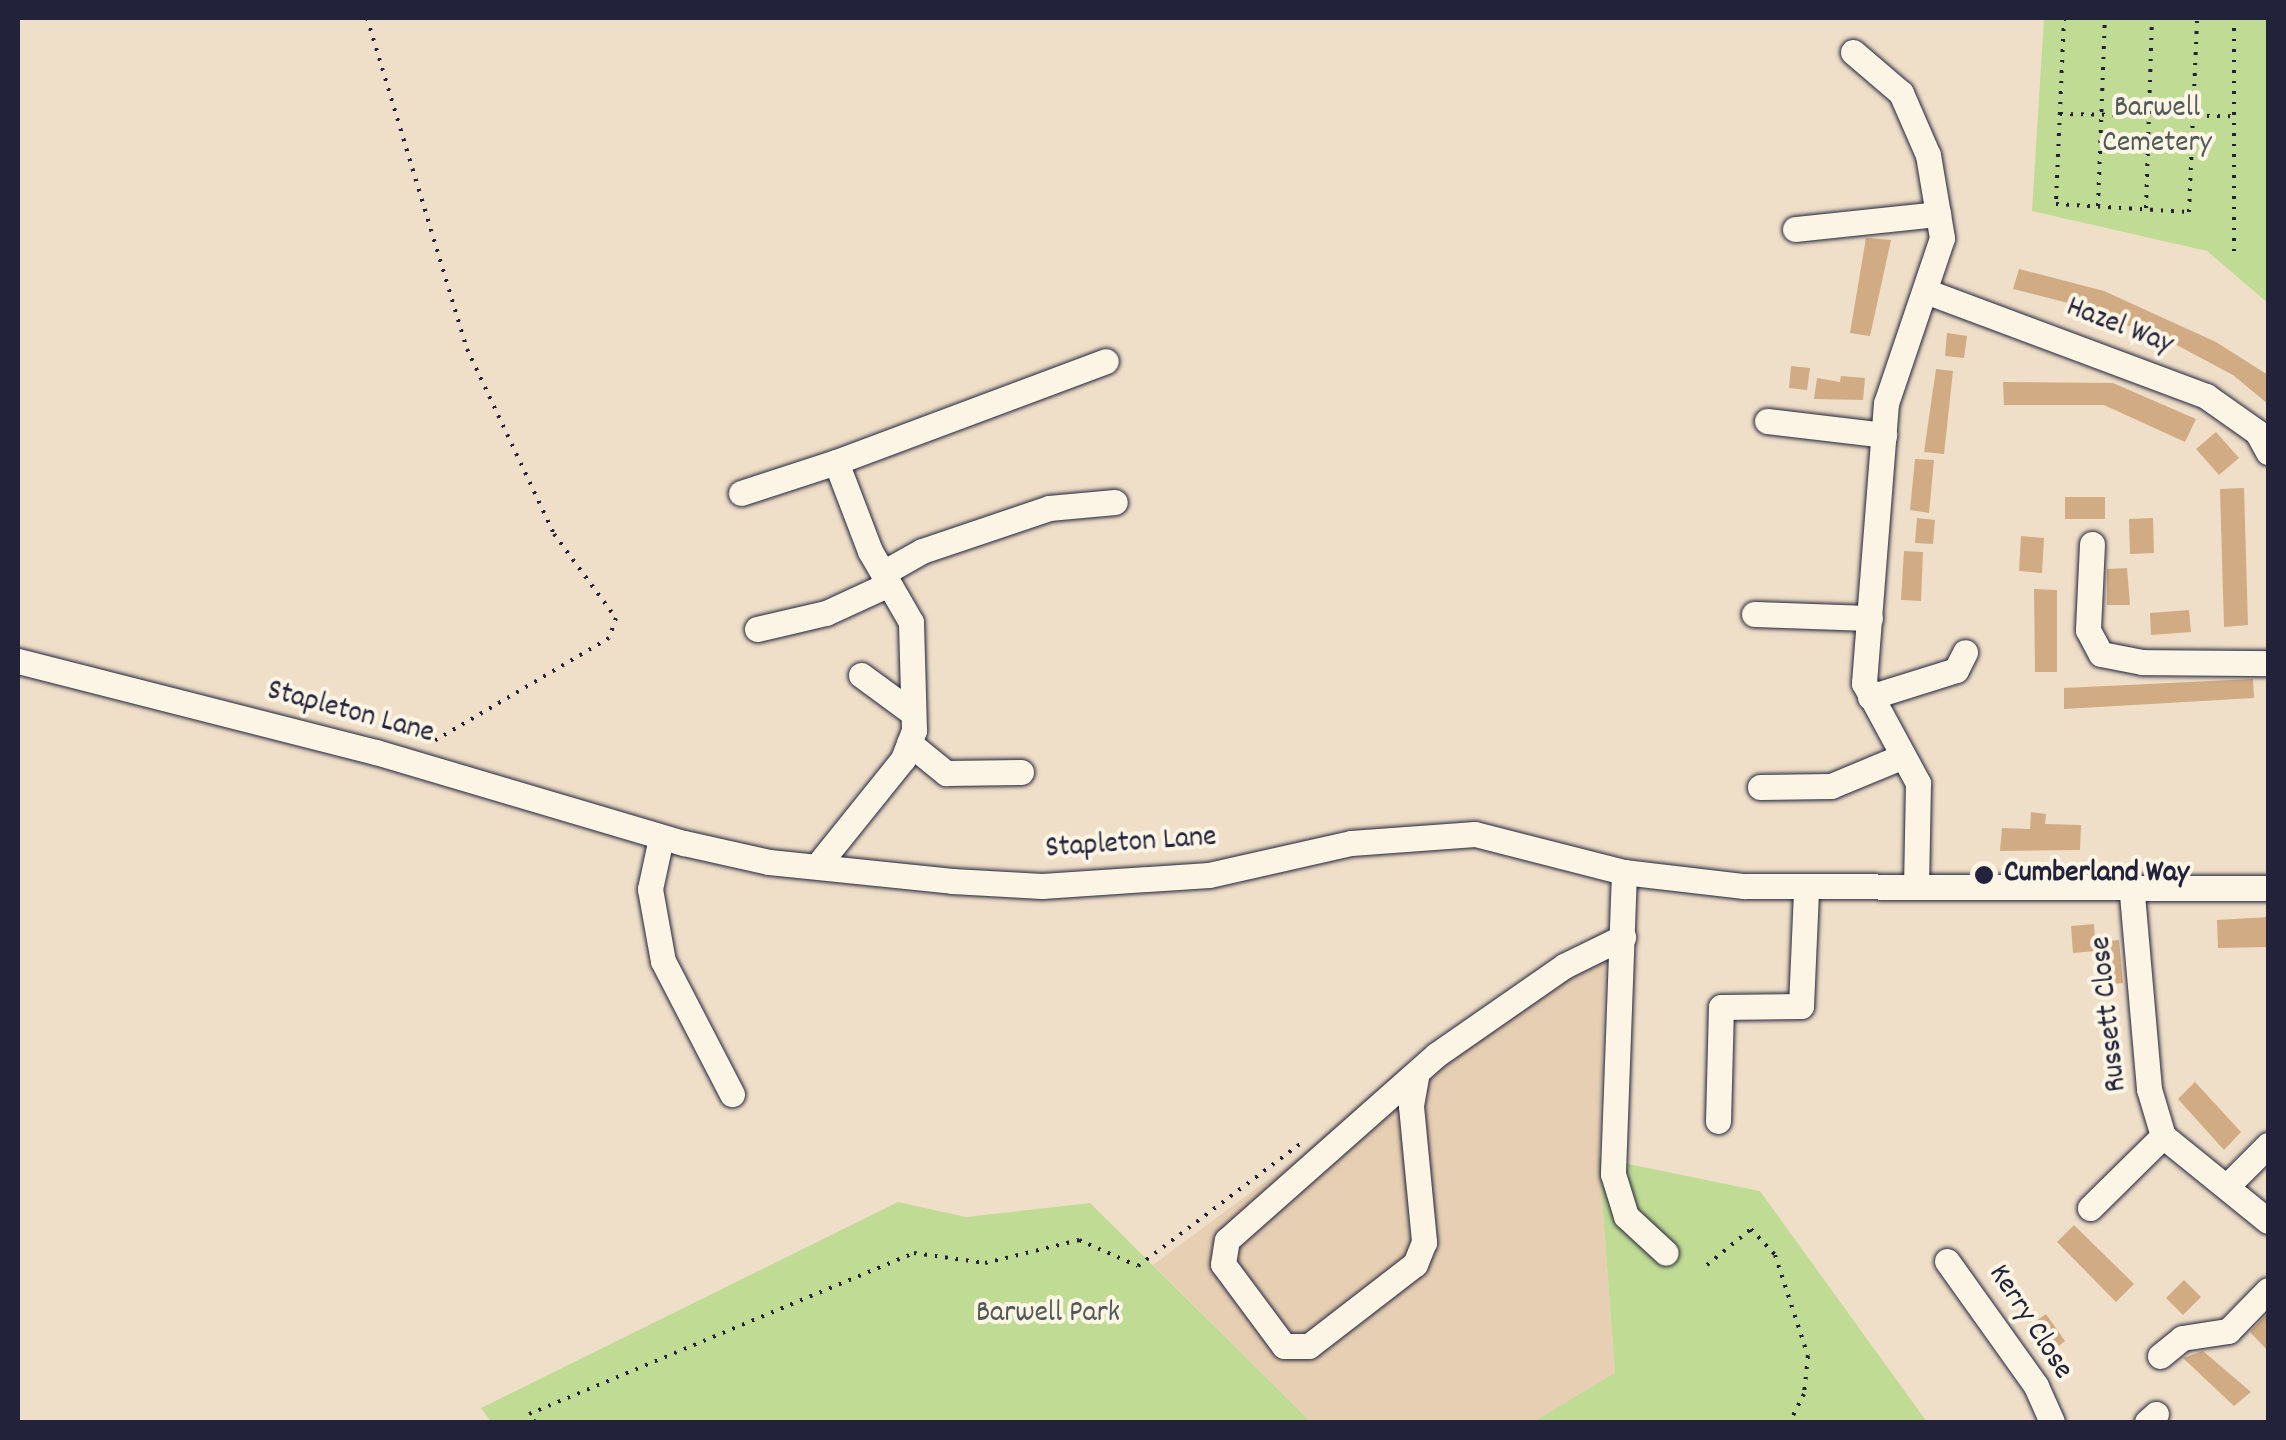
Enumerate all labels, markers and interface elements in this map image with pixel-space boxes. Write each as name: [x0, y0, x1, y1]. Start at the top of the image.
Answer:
park label: Barwell Cemetery: [2102, 92, 2212, 162]
street label: Hazel Way: [2061, 291, 2177, 365]
street label: Stapleton Lane: [263, 674, 437, 754]
street label: Stapleton Lane: [1044, 821, 1218, 869]
place label: Cumberland Way: [2004, 857, 2189, 893]
marker: Cumberland Way: [1973, 864, 1995, 886]
street label: Russett Close: [2085, 934, 2137, 1094]
street label: Kerry Close: [1979, 1259, 2079, 1387]
park label: Barwell Park: [976, 1297, 1120, 1333]

